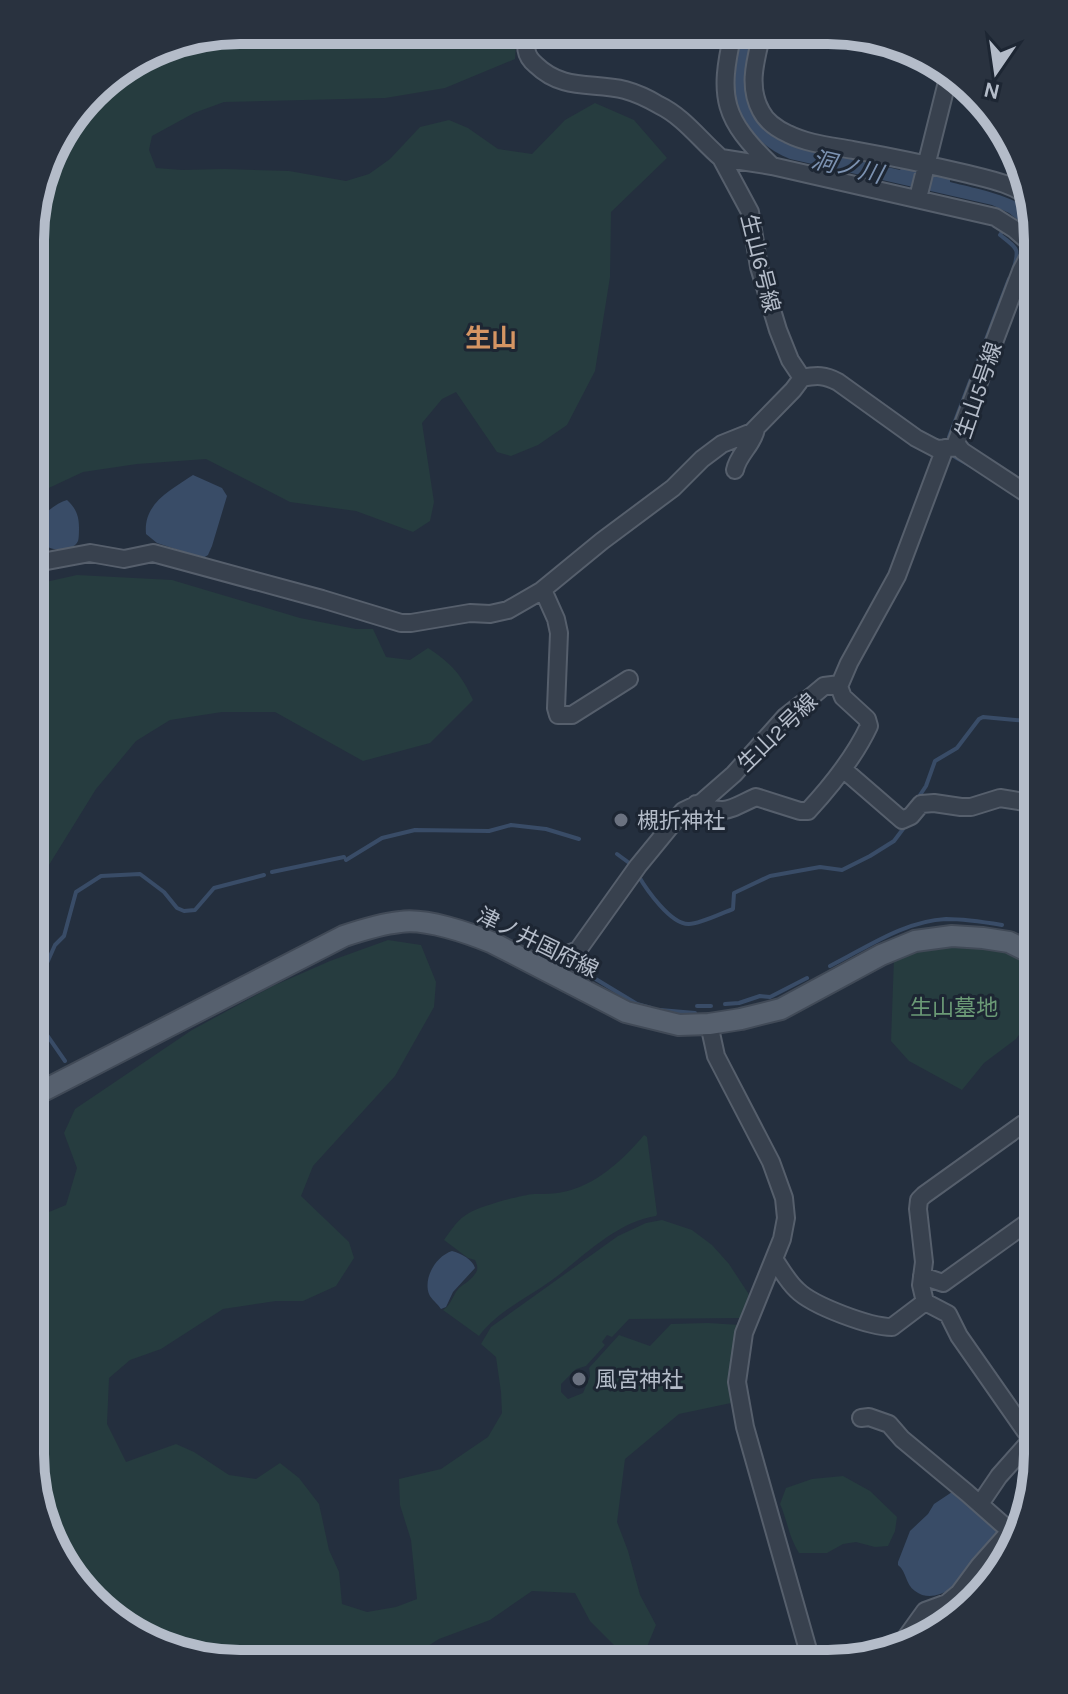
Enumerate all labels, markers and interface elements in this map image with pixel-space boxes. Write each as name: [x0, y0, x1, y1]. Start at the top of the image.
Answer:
north arrow: [956, 32, 1036, 112]
text: N: [981, 76, 1002, 105]
water label: 洞ノ川: [809, 145, 888, 189]
street label: 生山6号線: [735, 211, 785, 315]
district label: 生山: [465, 323, 517, 354]
street label: 生山5号線: [950, 339, 1008, 442]
street label: 生山2号線: [732, 688, 823, 777]
place label: 槻折神社: [637, 808, 725, 834]
marker: 槻折神社: [612, 811, 630, 829]
street label: 津ノ井国府線: [473, 902, 603, 984]
park label: 生山墓地: [910, 995, 998, 1021]
place label: 風宮神社: [595, 1367, 683, 1393]
marker: 風宮神社: [570, 1370, 588, 1388]

